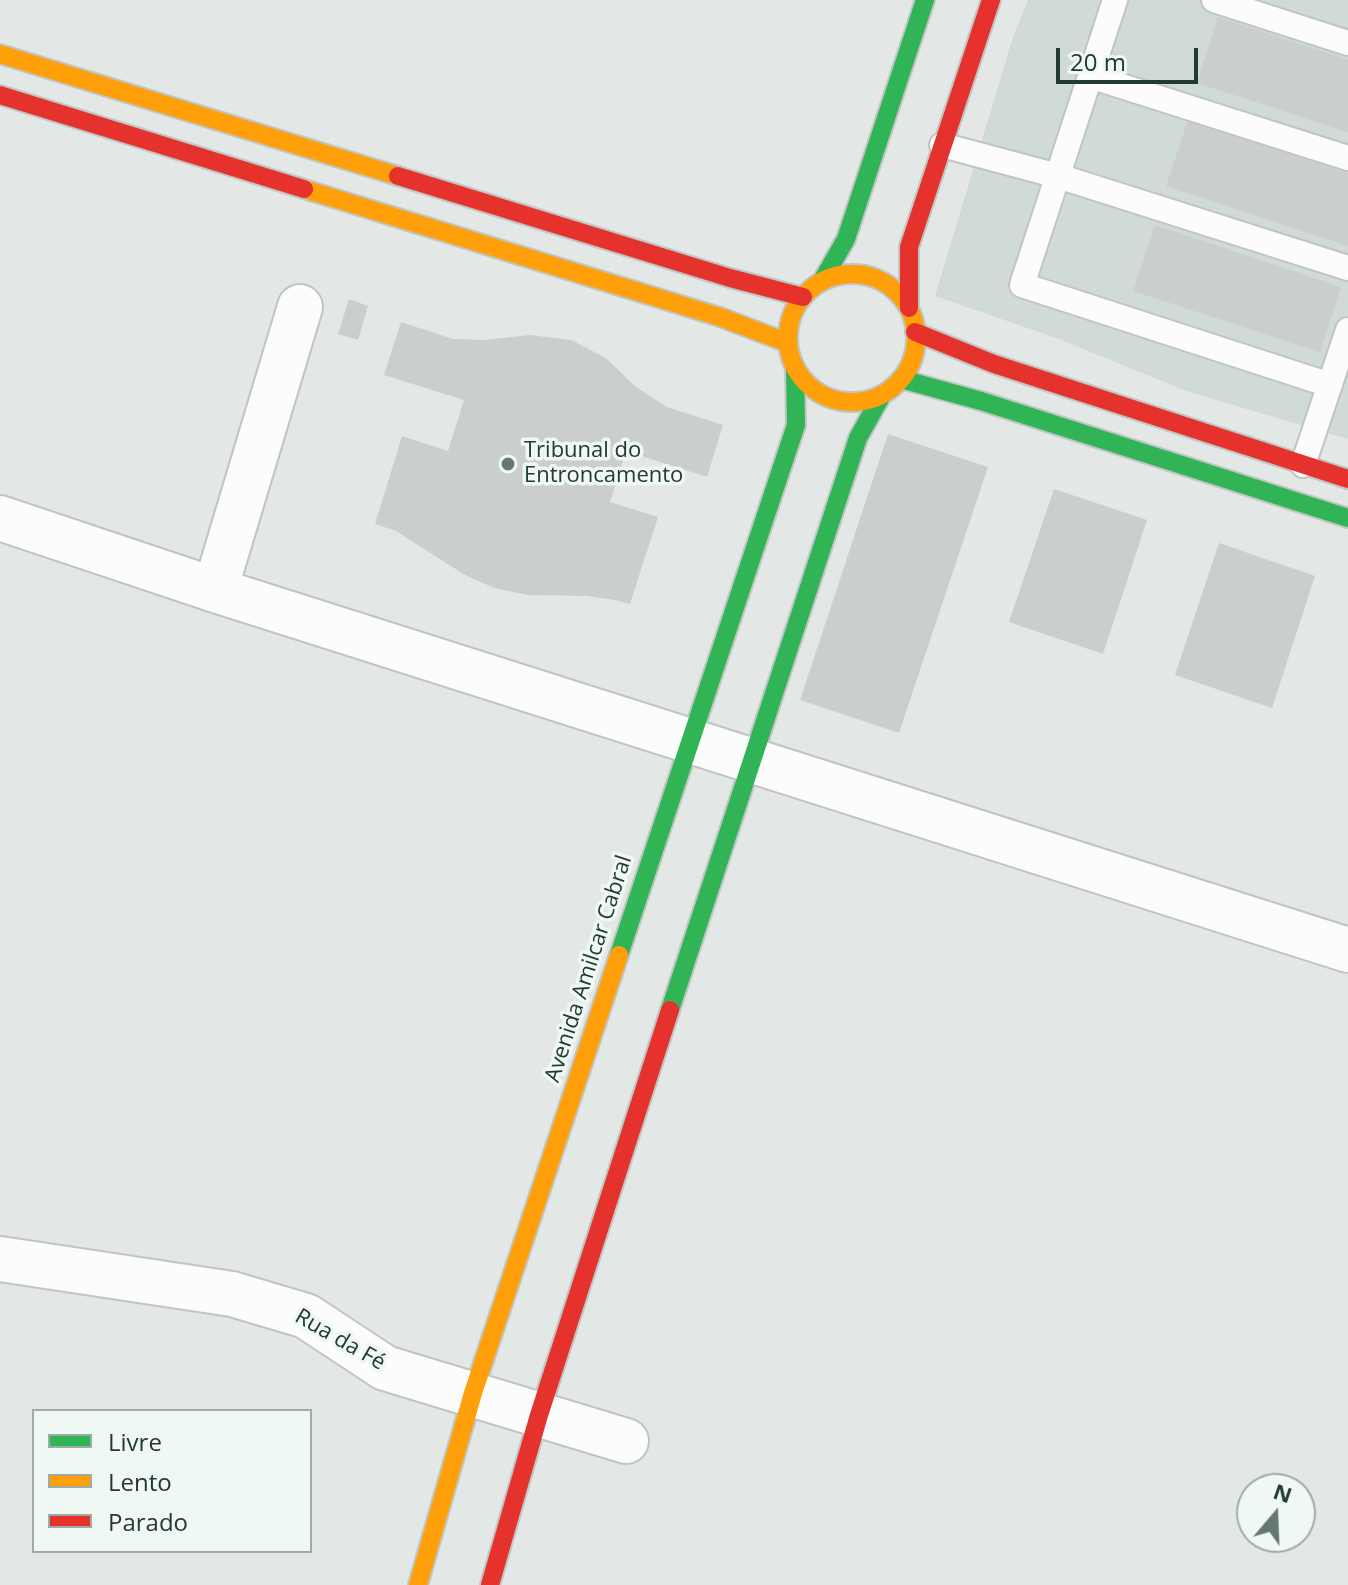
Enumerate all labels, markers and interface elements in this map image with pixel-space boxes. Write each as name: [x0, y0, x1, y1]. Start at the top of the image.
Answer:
scale bar: [1060, 32, 1202, 82]
text: 20 m: [1070, 45, 1126, 78]
place label: Tribunal do Entroncamento: [524, 438, 683, 490]
marker: Tribunal do Entroncamento: [499, 455, 517, 473]
street label: Avenida Amilcar Cabral: [540, 852, 638, 1086]
street label: Rua da Fé: [290, 1304, 390, 1376]
legend: [32, 1409, 312, 1553]
text: Livre: [108, 1425, 162, 1458]
text: Lento: [108, 1465, 172, 1498]
north arrow: [1236, 1473, 1316, 1553]
text: N: [1270, 1475, 1296, 1509]
text: Parado: [108, 1505, 188, 1538]

